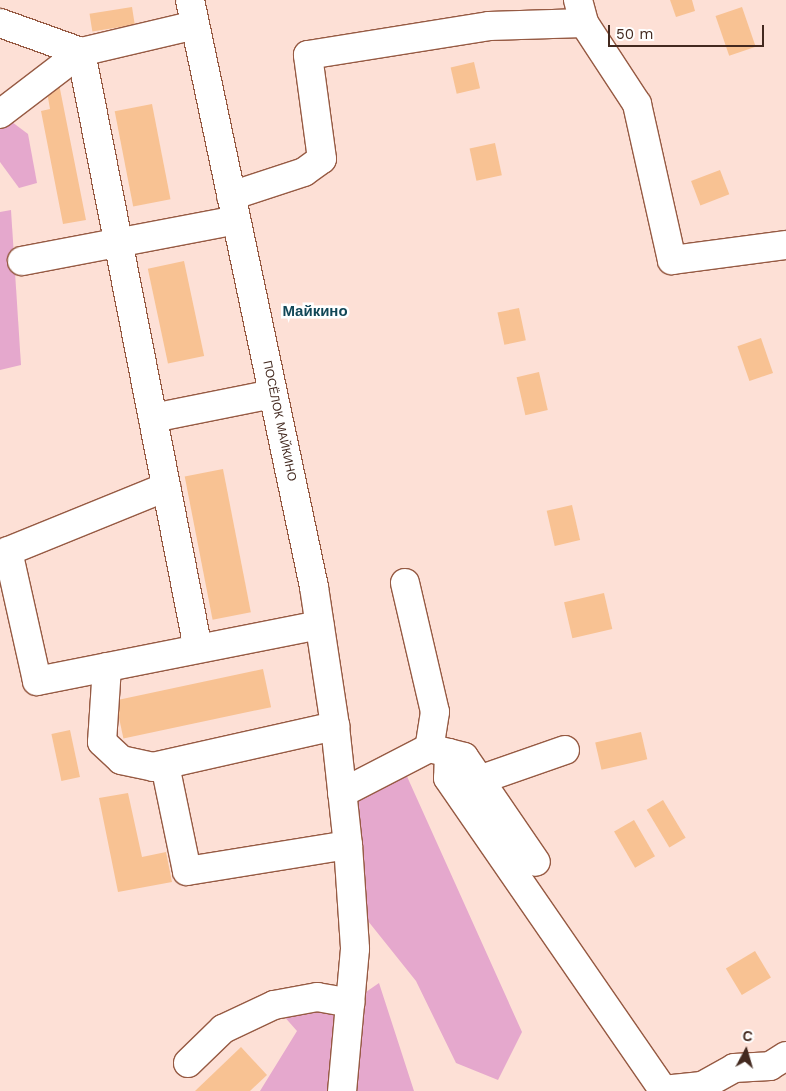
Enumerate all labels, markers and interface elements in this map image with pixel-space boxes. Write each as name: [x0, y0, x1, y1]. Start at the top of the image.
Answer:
scale bar: [611, 15, 767, 47]
text: 50 m: [616, 25, 653, 43]
district label: Майкино: [282, 303, 348, 321]
street label: ПОСЁЛОК МАЙКИНО: [259, 359, 299, 483]
north arrow: [721, 1026, 771, 1076]
text: С: [742, 1028, 753, 1045]

